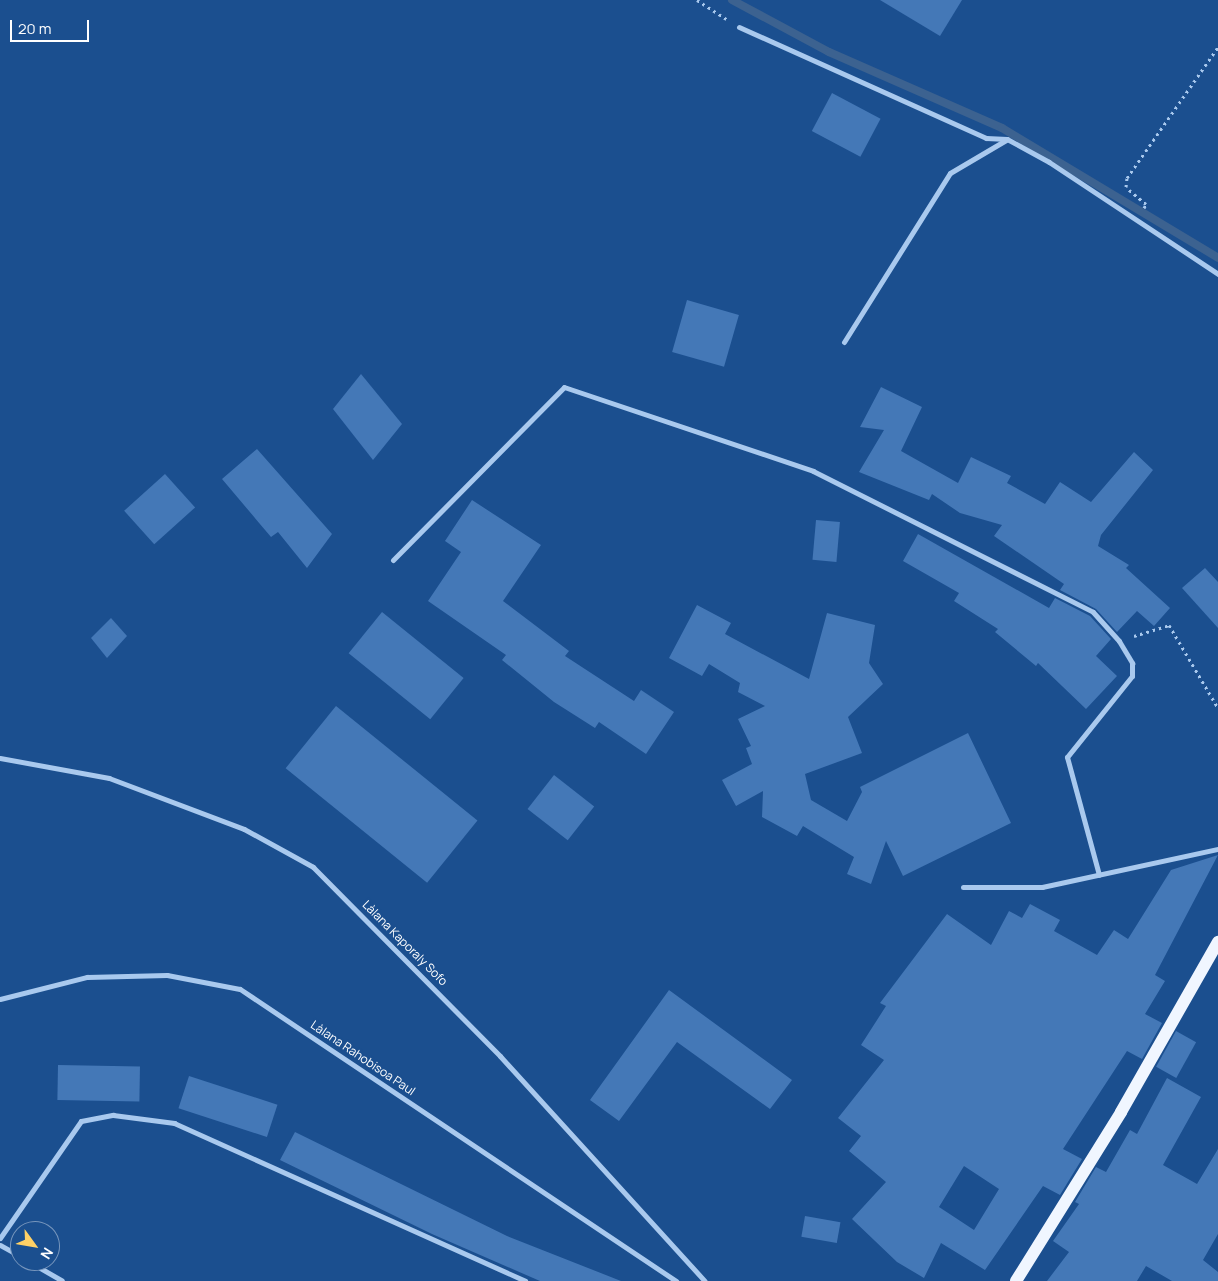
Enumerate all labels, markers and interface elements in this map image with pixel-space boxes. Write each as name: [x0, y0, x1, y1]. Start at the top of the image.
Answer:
scale bar: [12, 10, 91, 42]
text: 20 m: [18, 18, 51, 39]
street label: Làlana Kaporaly Sofo: [359, 897, 451, 989]
street label: Làlana Rahobisoa Paul: [308, 1018, 418, 1098]
north arrow: [10, 1221, 60, 1271]
text: N: [37, 1244, 58, 1263]

